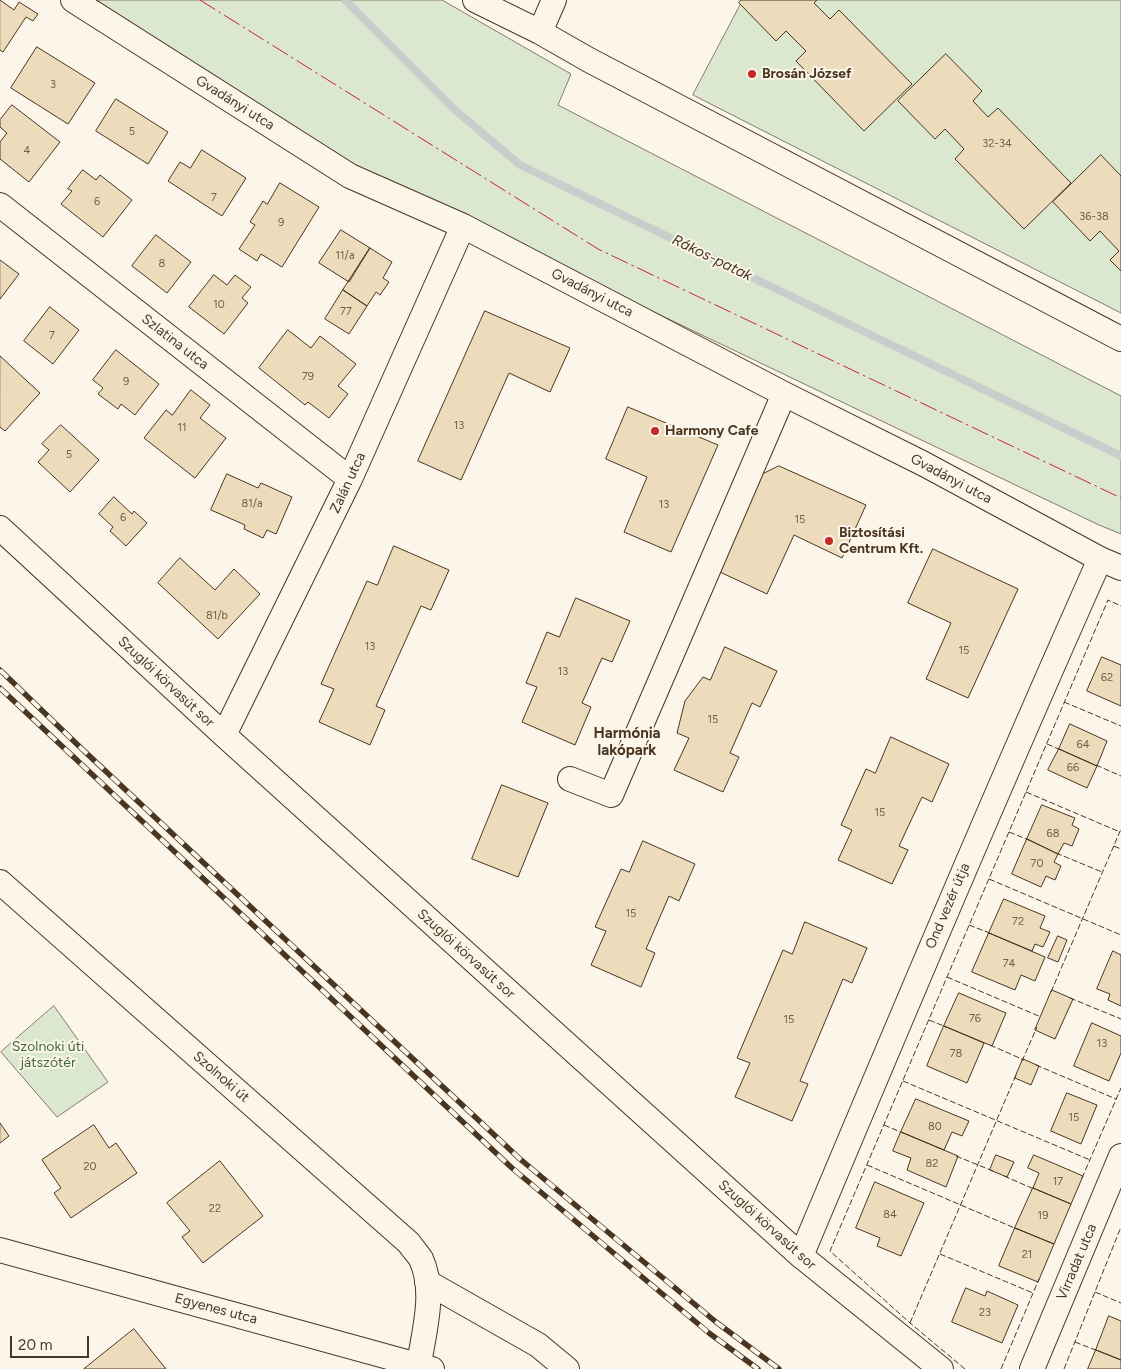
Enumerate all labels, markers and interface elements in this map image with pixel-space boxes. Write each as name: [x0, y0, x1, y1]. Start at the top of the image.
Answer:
place label: Brosán József: [762, 66, 852, 82]
marker: Brosán József: [746, 68, 758, 80]
street label: Gvadányi utca: [192, 72, 278, 134]
house number: 3: [50, 78, 56, 92]
house number: 5: [129, 125, 135, 139]
house number: 32-34: [982, 137, 1012, 151]
house number: 4: [24, 144, 30, 158]
house number: 7: [211, 191, 217, 205]
house number: 6: [94, 195, 100, 209]
house number: 36-38: [1079, 210, 1109, 224]
house number: 9: [278, 216, 284, 230]
water label: Rákos-patak: [669, 231, 755, 285]
house number: 11/a: [336, 249, 354, 263]
house number: 8: [159, 257, 165, 271]
street label: Gvadányi utca: [548, 265, 636, 321]
house number: 10: [213, 298, 225, 312]
house number: 77: [340, 305, 352, 319]
street label: Szlatina utca: [138, 311, 212, 373]
house number: 7: [49, 329, 55, 343]
house number: 79: [302, 370, 314, 384]
house number: 9: [123, 375, 129, 389]
house number: 13: [454, 419, 464, 433]
house number: 11: [177, 421, 187, 435]
place label: Harmony Cafe: [665, 423, 758, 439]
marker: Harmony Cafe: [649, 425, 661, 437]
house number: 5: [66, 448, 72, 462]
street label: Zalán utca: [327, 450, 369, 516]
street label: Gvadányi utca: [907, 451, 995, 507]
house number: 81/a: [241, 497, 263, 511]
house number: 13: [659, 498, 669, 512]
house number: 6: [120, 511, 126, 525]
house number: 15: [795, 513, 805, 527]
place label: Biztosítási Centrum Kft.: [839, 525, 923, 558]
marker: Biztosítási Centrum Kft.: [823, 535, 835, 547]
house number: 81/b: [206, 609, 228, 623]
street label: Szuglói körvasút sor: [114, 633, 218, 731]
house number: 13: [365, 640, 375, 654]
house number: 15: [959, 644, 969, 658]
house number: 13: [558, 665, 568, 679]
house number: 62: [1101, 671, 1113, 685]
house number: 15: [708, 713, 718, 727]
district label: Harmónia lakópark: [593, 725, 661, 760]
house number: 64: [1076, 738, 1090, 752]
house number: 66: [1067, 761, 1079, 775]
house number: 15: [875, 806, 885, 820]
house number: 68: [1047, 827, 1059, 841]
house number: 70: [1031, 857, 1043, 871]
street label: Ond vezér útja: [922, 860, 974, 952]
street label: Szuglói körvasút sor: [414, 906, 518, 1002]
house number: 15: [626, 907, 636, 921]
house number: 72: [1012, 915, 1024, 929]
house number: 74: [1003, 957, 1015, 971]
house number: 76: [969, 1012, 981, 1026]
house number: 15: [784, 1013, 794, 1027]
house number: 13: [1097, 1037, 1107, 1051]
park label: Szolnoki úti játszótér: [12, 1039, 84, 1072]
house number: 78: [950, 1047, 962, 1061]
street label: Szolnoki út: [189, 1048, 253, 1106]
house number: 15: [1069, 1111, 1079, 1125]
house number: 80: [928, 1120, 942, 1134]
house number: 82: [926, 1157, 938, 1171]
house number: 20: [83, 1160, 97, 1174]
house number: 17: [1053, 1175, 1063, 1189]
street label: Szuglói körvasút sor: [715, 1177, 819, 1273]
house number: 22: [209, 1202, 221, 1216]
house number: 84: [883, 1208, 897, 1222]
house number: 19: [1038, 1209, 1048, 1223]
street label: Virradat utca: [1053, 1221, 1101, 1303]
house number: 21: [1022, 1248, 1032, 1262]
street label: Egyenes utca: [173, 1290, 259, 1328]
house number: 23: [979, 1306, 991, 1320]
scale bar: [12, 1326, 91, 1358]
text: 20 m: [18, 1336, 52, 1354]

